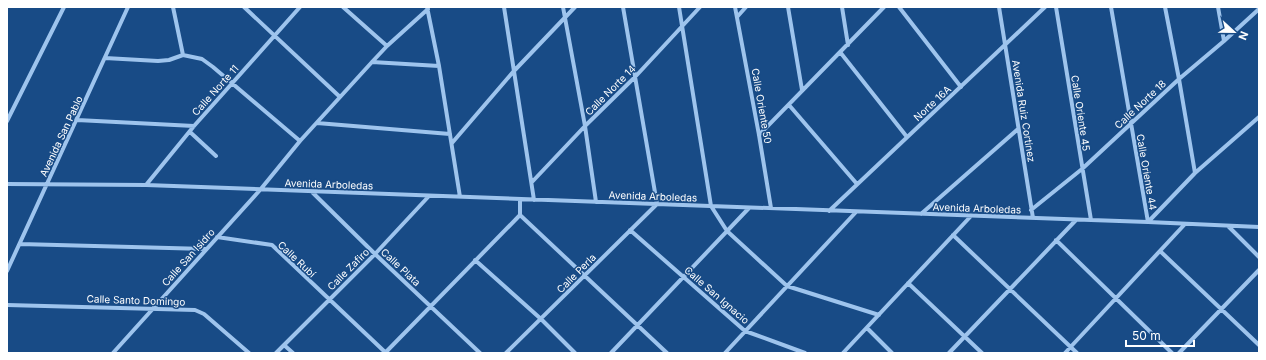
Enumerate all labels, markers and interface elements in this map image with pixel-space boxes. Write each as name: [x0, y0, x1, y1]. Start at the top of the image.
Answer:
north arrow: [1214, 12, 1254, 52]
text: N: [1235, 29, 1251, 42]
street label: Avenida Ruiz Cortinez: [1010, 59, 1038, 163]
street label: Calle Norte 11: [189, 62, 241, 118]
street label: Calle Norte 14: [582, 62, 638, 118]
street label: Calle Oriente 50: [749, 67, 775, 145]
street label: Calle Oriente 45: [1069, 74, 1093, 152]
street label: Calle Norte 18: [1112, 77, 1168, 131]
street label: Norte 16A: [911, 83, 953, 123]
street label: Avenida San Pablo: [37, 94, 85, 178]
street label: Calle Oriente 44: [1134, 133, 1160, 211]
street label: Avenida Arboledas: [285, 176, 373, 192]
street label: Avenida Arboledas: [609, 188, 697, 204]
street label: Avenida Arboledas: [933, 200, 1021, 216]
street label: Calle San Isidro: [159, 226, 217, 288]
street label: Calle Rubí: [276, 238, 319, 280]
street label: Calle Zafiro: [325, 246, 371, 292]
street label: Calle Plata: [379, 246, 423, 288]
street label: Calle Perla: [554, 251, 598, 295]
street label: Calle San Ignacio: [682, 264, 752, 326]
street label: Calle Santo Domingo: [86, 292, 186, 308]
scale bar: [1126, 322, 1194, 348]
text: 50 m: [1132, 328, 1161, 343]

